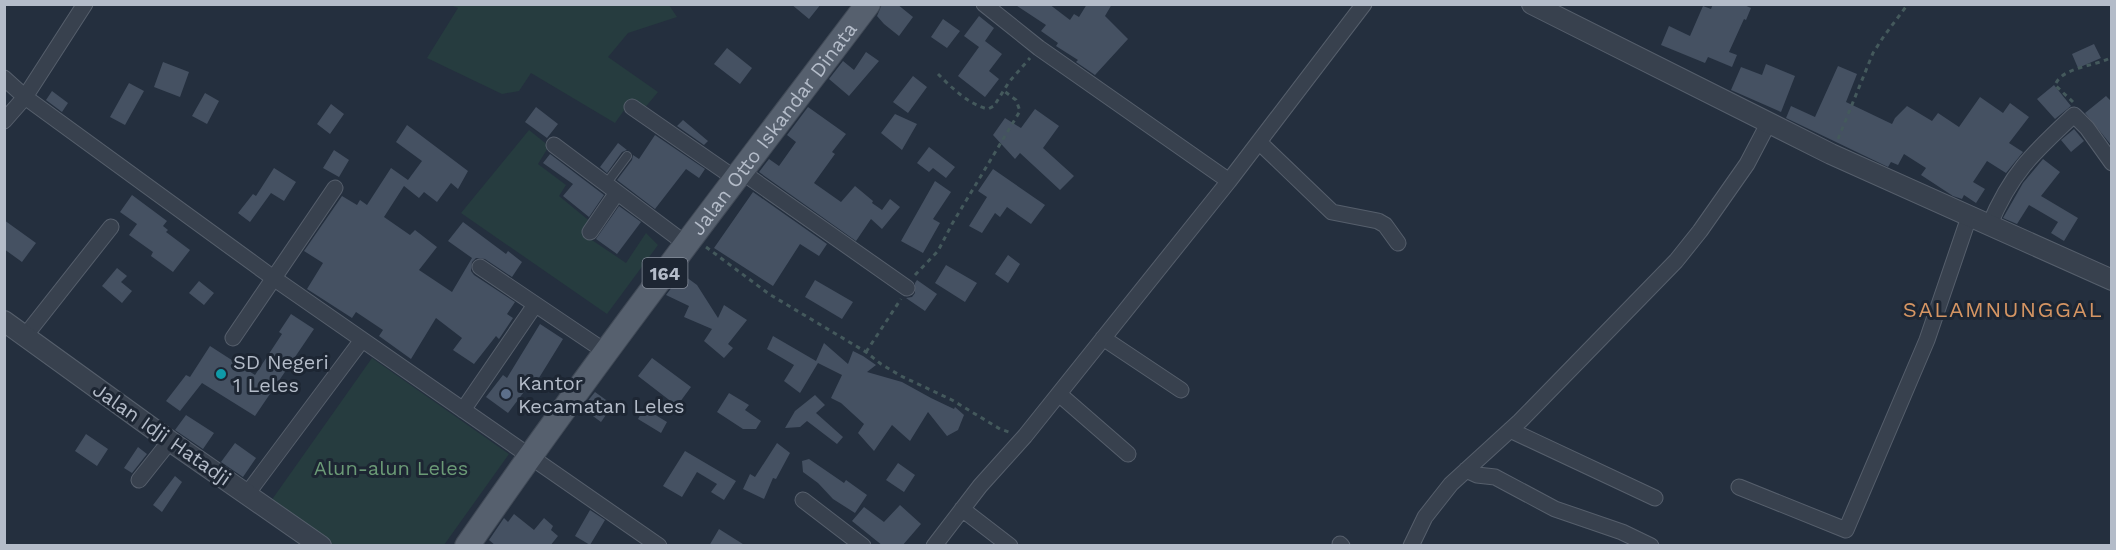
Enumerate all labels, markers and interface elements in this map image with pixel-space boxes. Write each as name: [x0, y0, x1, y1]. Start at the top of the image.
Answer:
street label: Jalan Otto Iskandar Dinata: [685, 18, 862, 240]
road number: 164: [642, 258, 688, 288]
district label: SALAMNUNGGAL: [1903, 297, 2103, 322]
place label: SD Negeri 1 Leles: [233, 350, 329, 397]
marker: SD Negeri 1 Leles: [214, 367, 228, 381]
place label: Kantor Kecamatan Leles: [518, 371, 685, 418]
street label: Jalan Idji Hatadji: [88, 377, 236, 491]
marker: Kantor Kecamatan Leles: [499, 387, 513, 401]
park label: Alun-alun Leles: [314, 456, 468, 480]

